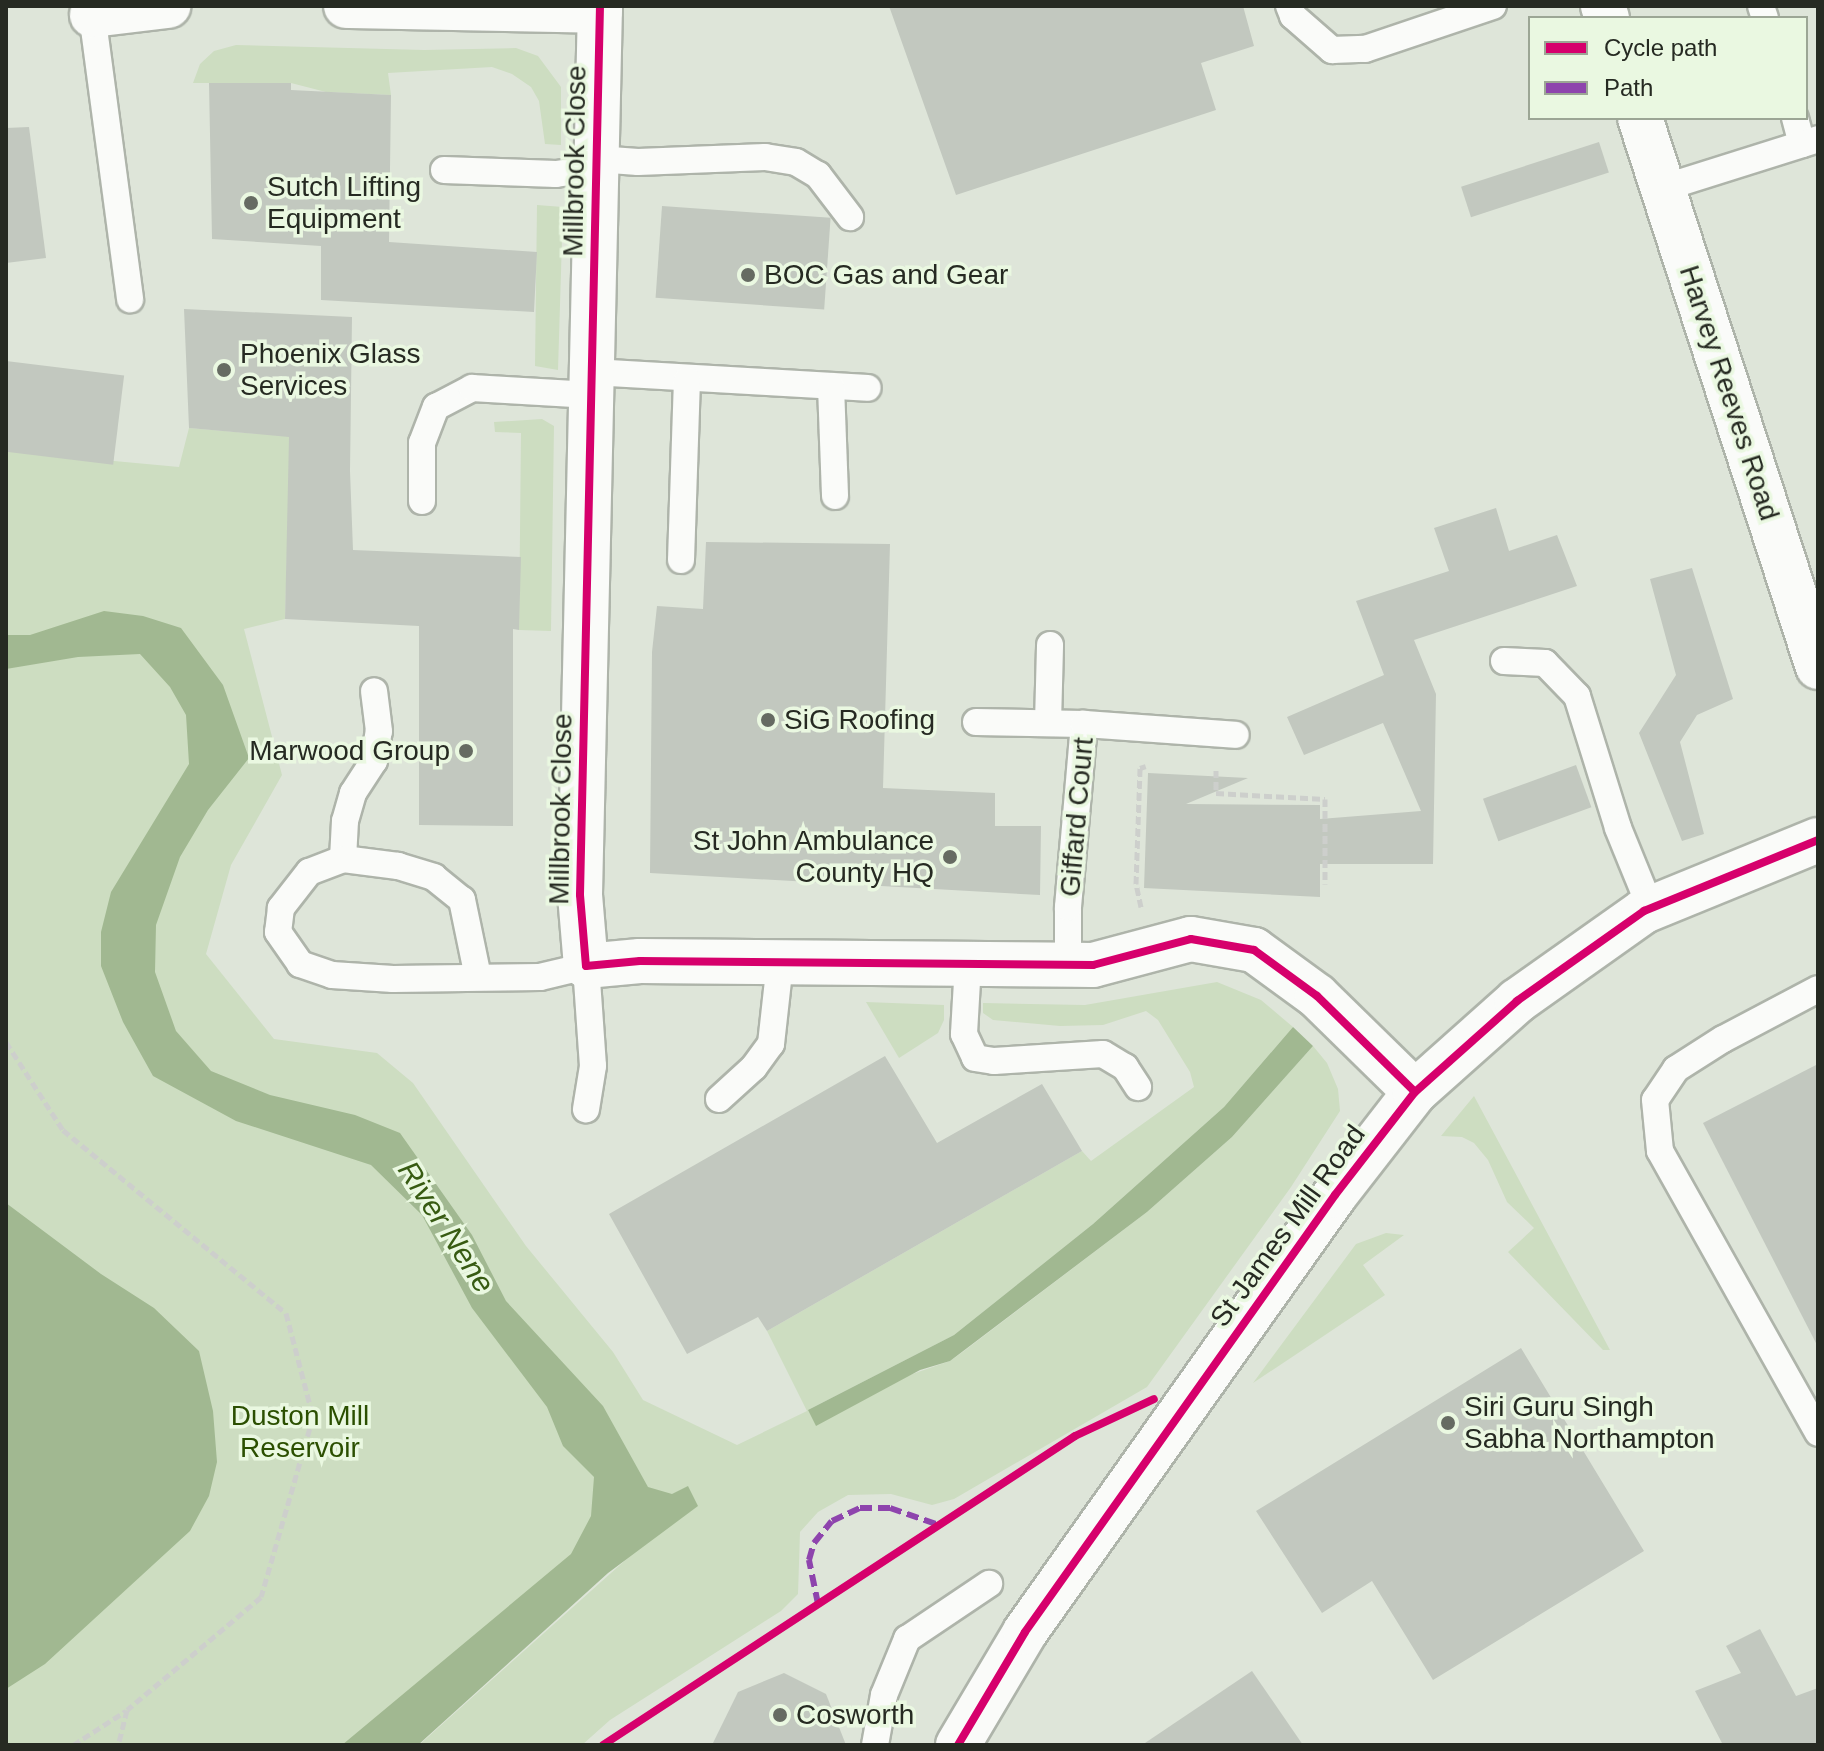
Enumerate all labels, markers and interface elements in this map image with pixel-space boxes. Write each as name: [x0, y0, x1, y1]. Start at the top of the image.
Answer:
legend: [1528, 16, 1808, 120]
text: Cycle path: [1604, 34, 1717, 61]
street label: Millbrook Close: [557, 65, 593, 257]
text: Path: [1604, 74, 1653, 101]
place label: Sutch Lifting Equipment: [267, 170, 421, 236]
marker: Sutch Lifting Equipment: [242, 194, 260, 212]
place label: BOC Gas and Gear: [764, 258, 1008, 292]
street label: Harvey Reeves Road: [1672, 261, 1786, 525]
marker: BOC Gas and Gear: [739, 266, 757, 284]
place label: Phoenix Glass Services: [240, 337, 421, 403]
marker: Phoenix Glass Services: [215, 361, 233, 379]
place label: SiG Roofing: [784, 703, 935, 737]
marker: SiG Roofing: [759, 711, 777, 729]
street label: Millbrook Close: [543, 713, 579, 905]
place label: Marwood Group: [249, 734, 450, 768]
street label: Giffard Court: [1053, 736, 1101, 898]
marker: Marwood Group: [457, 742, 475, 760]
place label: St John Ambulance County HQ: [691, 824, 934, 890]
marker: St John Ambulance County HQ: [941, 848, 959, 866]
street label: St James Mill Road: [1204, 1119, 1372, 1333]
water label: River Nene: [390, 1154, 502, 1300]
place label: Siri Guru Singh Sabha Northampton: [1464, 1390, 1715, 1456]
park label: Duston Mill Reservoir: [231, 1399, 369, 1465]
marker: Siri Guru Singh Sabha Northampton: [1439, 1414, 1457, 1432]
place label: Cosworth: [796, 1698, 914, 1732]
marker: Cosworth: [771, 1706, 789, 1724]

